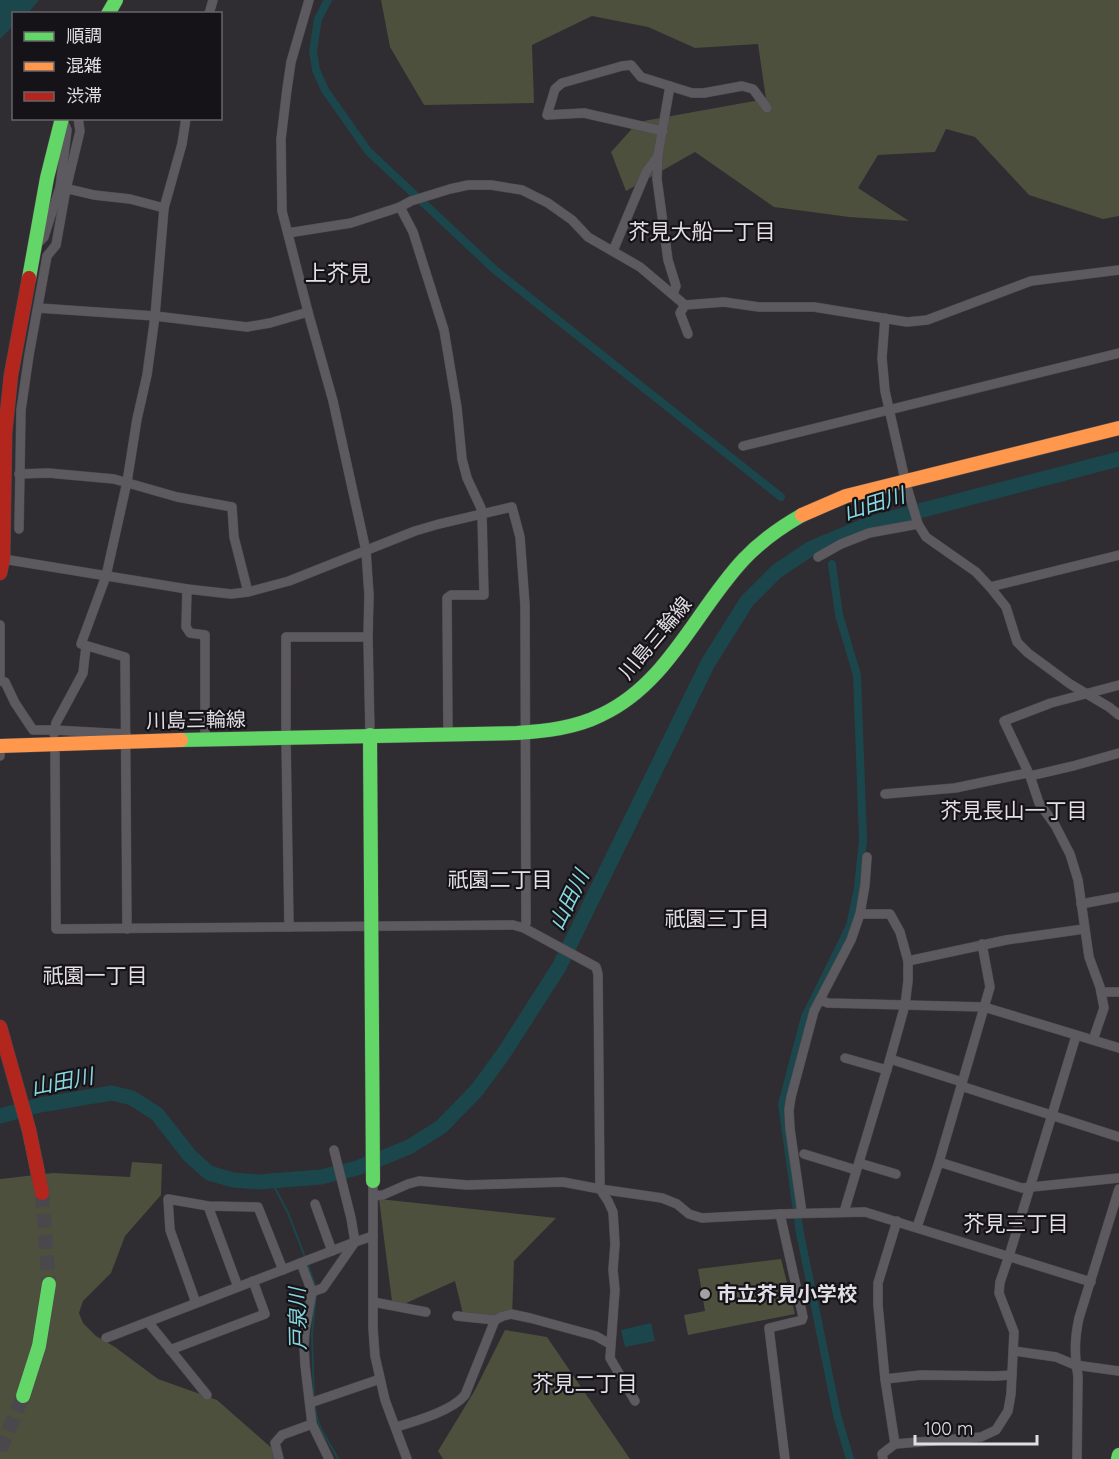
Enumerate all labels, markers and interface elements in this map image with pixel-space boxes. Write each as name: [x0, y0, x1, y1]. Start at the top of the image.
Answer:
legend: [12, 12, 222, 120]
text: 順調: [66, 24, 102, 47]
text: 混雑: [66, 54, 102, 77]
text: 渋滞: [66, 84, 102, 107]
district label: 芥見大船一丁目: [629, 218, 776, 244]
district label: 上芥見: [305, 259, 371, 287]
water label: 山田川: [840, 481, 910, 525]
street label: 川島三輪線: [613, 591, 696, 684]
street label: 川島三輪線: [146, 706, 246, 733]
district label: 芥見長山一丁目: [941, 797, 1088, 823]
water label: 山田川: [543, 864, 594, 934]
district label: 祇園二丁目: [448, 866, 553, 892]
district label: 祇園三丁目: [665, 905, 770, 931]
district label: 祇園一丁目: [43, 962, 148, 988]
water label: 山田川: [28, 1062, 97, 1100]
district label: 芥見三丁目: [964, 1210, 1069, 1236]
place label: 市立芥見小学校: [717, 1281, 857, 1306]
water label: 戸泉川: [283, 1285, 311, 1351]
marker: 市立芥見小学校: [698, 1287, 712, 1301]
district label: 芥見二丁目: [533, 1370, 638, 1396]
scale bar: [915, 1408, 1036, 1446]
text: 100 m: [924, 1417, 973, 1440]

